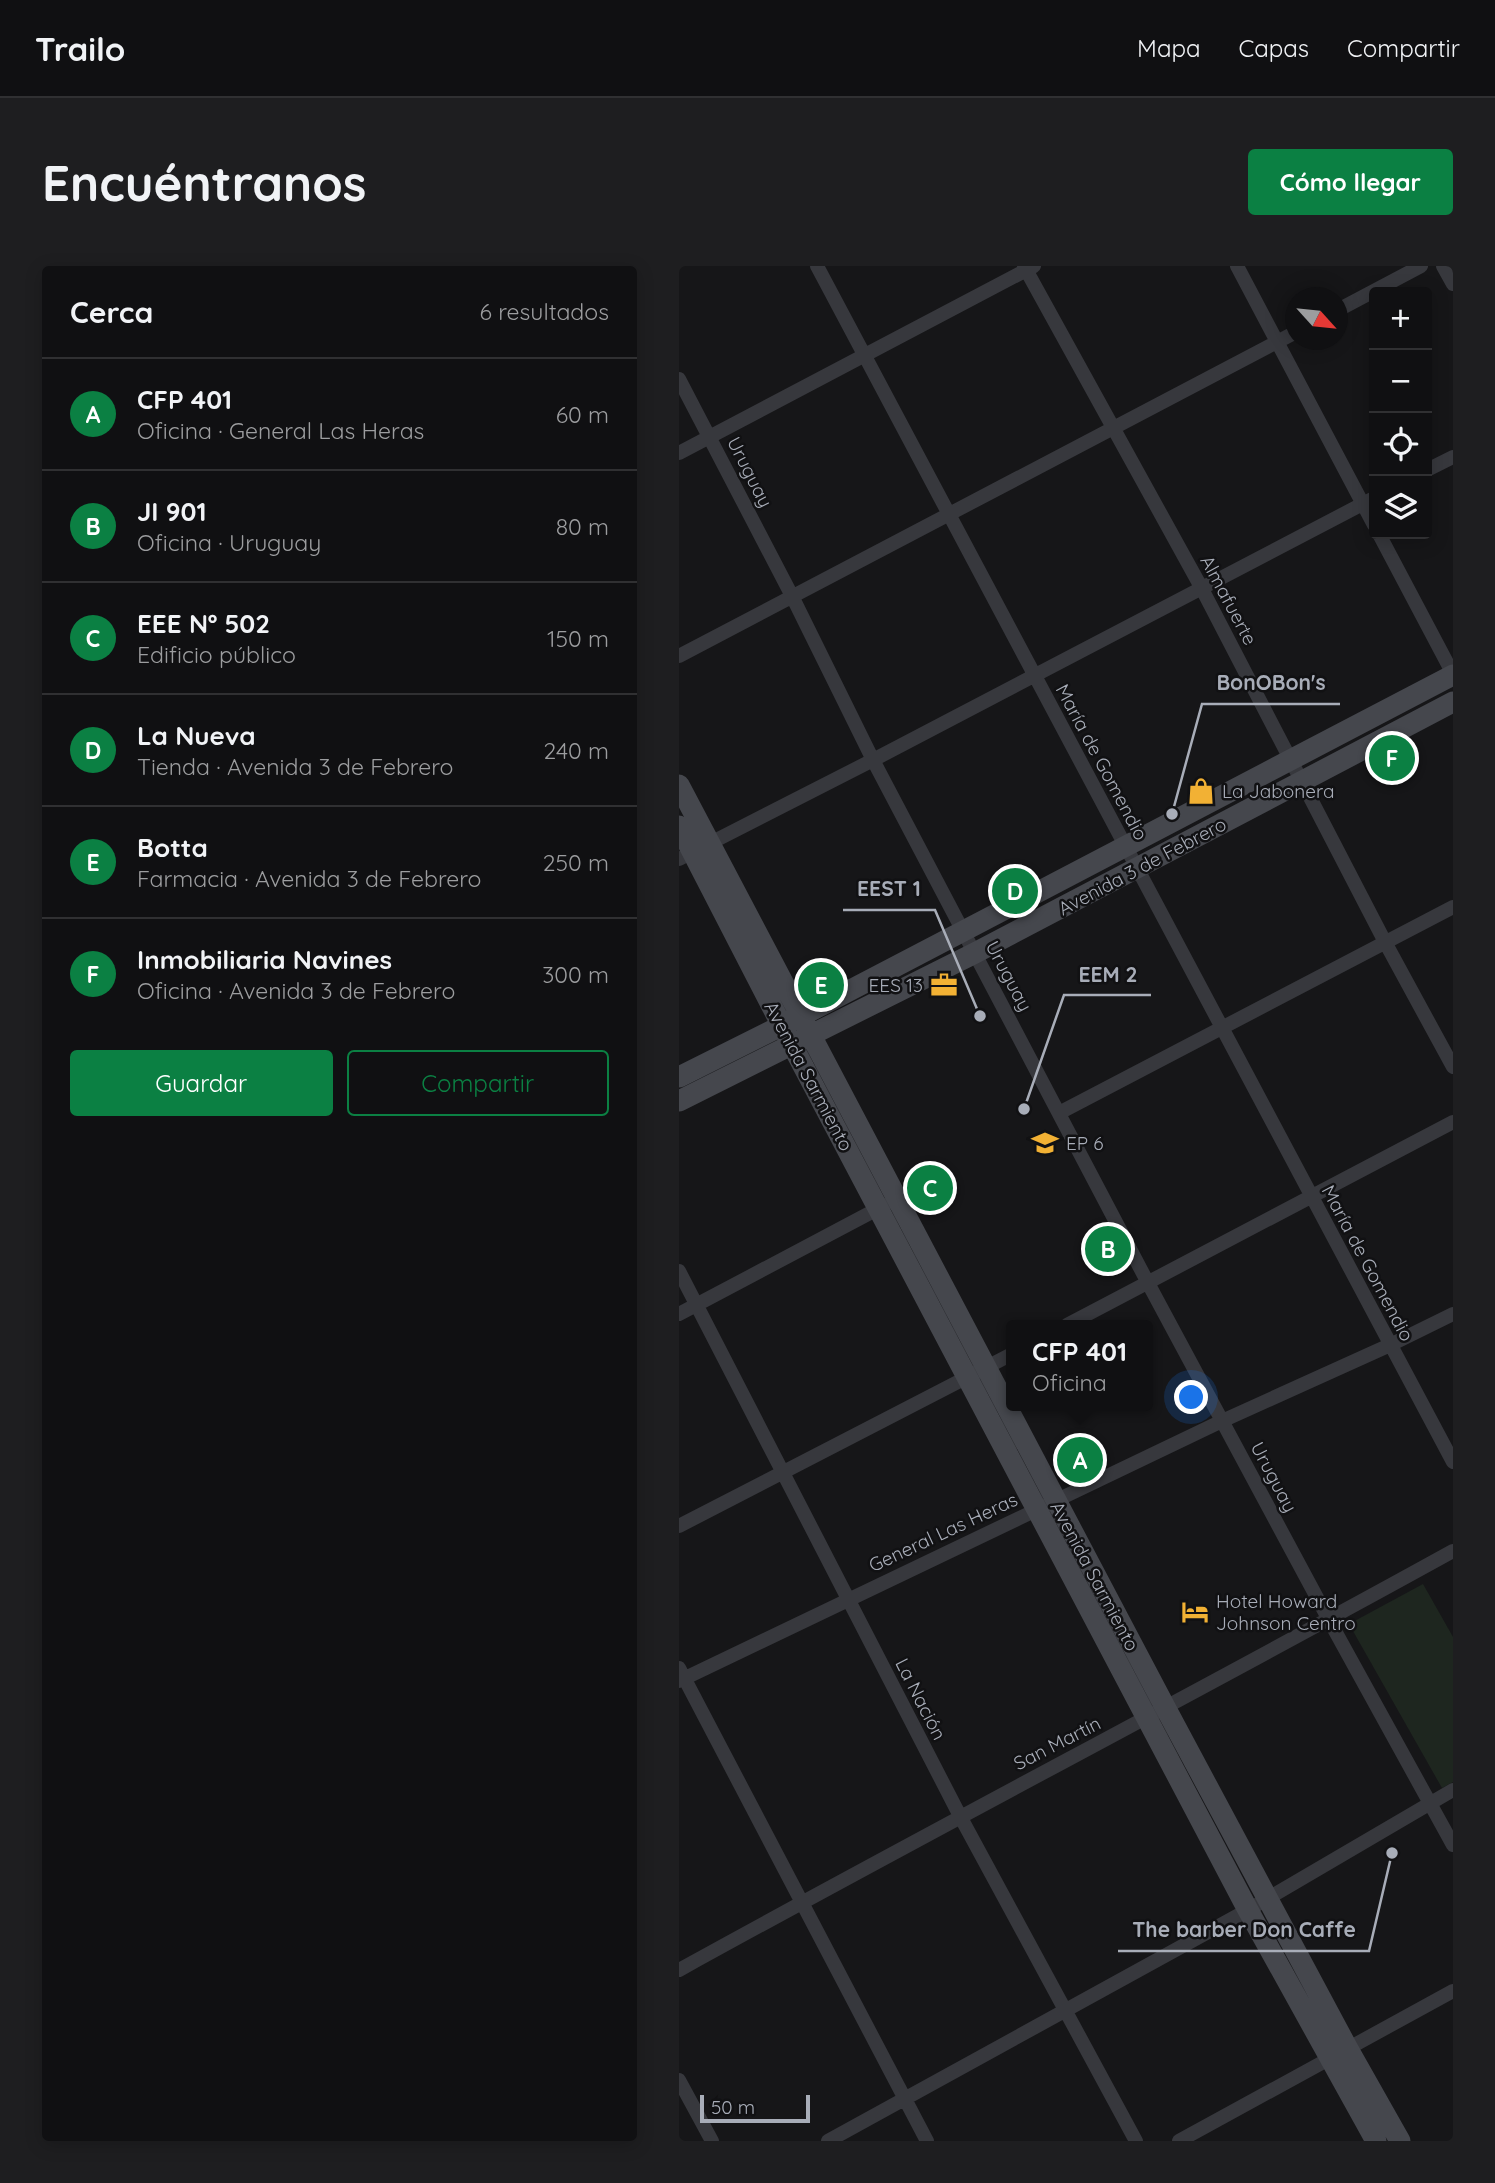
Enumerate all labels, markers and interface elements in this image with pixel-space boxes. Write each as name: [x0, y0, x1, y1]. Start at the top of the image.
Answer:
text: Trailo: [35, 28, 125, 69]
text: Mapa: [1137, 33, 1201, 63]
text: Capas: [1239, 33, 1309, 63]
text: Compartir: [1347, 33, 1460, 63]
button: Cómo llegar: [1248, 149, 1453, 215]
text: Encuéntranos: [42, 152, 366, 213]
north arrow: [1285, 287, 1348, 350]
map controls: [1369, 287, 1432, 539]
button: +: [1369, 287, 1432, 350]
text: Cerca: [70, 293, 153, 331]
text: 6 resultados: [480, 297, 609, 326]
button: −: [1369, 350, 1432, 413]
text: CFP 401: [137, 383, 232, 416]
text: A: [86, 400, 100, 429]
text: 60 m: [556, 400, 609, 429]
button: locate: [1369, 413, 1432, 476]
text: Oficina · General Las Heras: [137, 416, 424, 445]
street label: Uruguay: [722, 433, 778, 511]
button: layers: [1369, 476, 1432, 539]
text: JI 901: [137, 495, 207, 528]
text: B: [85, 512, 101, 541]
text: 80 m: [556, 512, 609, 541]
text: Oficina · Uruguay: [137, 528, 321, 557]
street label: Almafuerte: [1195, 551, 1263, 649]
text: EEE Nº 502: [137, 607, 270, 640]
text: C: [86, 624, 100, 653]
text: 150 m: [547, 624, 609, 653]
text: Edificio público: [137, 640, 296, 669]
callout: BonOBon's: [1202, 662, 1340, 704]
text: BonOBon's: [1216, 669, 1326, 695]
street label: María de Gomendio: [1051, 680, 1153, 844]
text: La Nueva: [137, 719, 256, 752]
pin: F: [1369, 732, 1415, 784]
text: D: [85, 736, 101, 765]
text: 240 m: [544, 736, 609, 765]
text: Tienda · Avenida 3 de Febrero: [137, 752, 453, 781]
shop icon: La Jabonera: [1186, 776, 1216, 806]
place label: La Jabonera: [1222, 779, 1335, 803]
street label: Avenida 3 de Febrero: [1054, 812, 1230, 920]
text: Botta: [137, 831, 208, 864]
text: E: [86, 848, 100, 877]
text: 250 m: [543, 848, 609, 877]
text: Farmacia · Avenida 3 de Febrero: [137, 864, 481, 893]
pin: D: [992, 865, 1038, 917]
callout: EEST 1: [843, 868, 935, 910]
text: EEST 1: [857, 875, 921, 901]
street label: Uruguay: [980, 937, 1038, 1015]
text: Inmobiliaria Navines: [137, 943, 392, 976]
callout: EEM 2: [1064, 953, 1151, 995]
pin: E: [798, 959, 844, 1011]
text: F: [87, 960, 99, 989]
text: 300 m: [542, 960, 609, 989]
text: EEM 2: [1078, 961, 1138, 987]
office icon: EES 13: [929, 970, 959, 1000]
place label: EES 13: [869, 973, 923, 997]
text: Oficina · Avenida 3 de Febrero: [137, 976, 455, 1005]
street label: Avenida Sarmiento: [759, 997, 859, 1155]
button: Guardar: [70, 1050, 333, 1116]
button: Compartir: [347, 1050, 609, 1116]
school or university icon: EP 6: [1030, 1128, 1060, 1158]
place label: EP 6: [1066, 1131, 1104, 1155]
pin: C: [907, 1162, 953, 1214]
street label: María de Gomendio: [1317, 1181, 1419, 1345]
pin: B: [1085, 1223, 1131, 1275]
popup: [1006, 1320, 1153, 1411]
text: CFP 401: [1032, 1335, 1127, 1368]
text: Oficina: [1032, 1368, 1107, 1397]
your location: [1174, 1380, 1208, 1414]
pin: A: [1057, 1434, 1103, 1486]
street label: Uruguay: [1245, 1438, 1303, 1516]
street label: General Las Heras: [865, 1487, 1021, 1577]
street label: Avenida Sarmiento: [1045, 1497, 1145, 1655]
place label: Hotel Howard Johnson Centro: [1216, 1589, 1356, 1635]
hotel icon: Hotel Howard Johnson Centro: [1180, 1597, 1210, 1627]
street label: La Nación: [890, 1654, 952, 1744]
street label: San Martín: [1009, 1711, 1105, 1775]
callout: The barber Don Caffe: [1118, 1909, 1369, 1951]
text: The barber Don Caffe: [1132, 1916, 1356, 1942]
scale bar: [700, 2092, 810, 2124]
text: 50 m: [711, 2095, 755, 2119]

